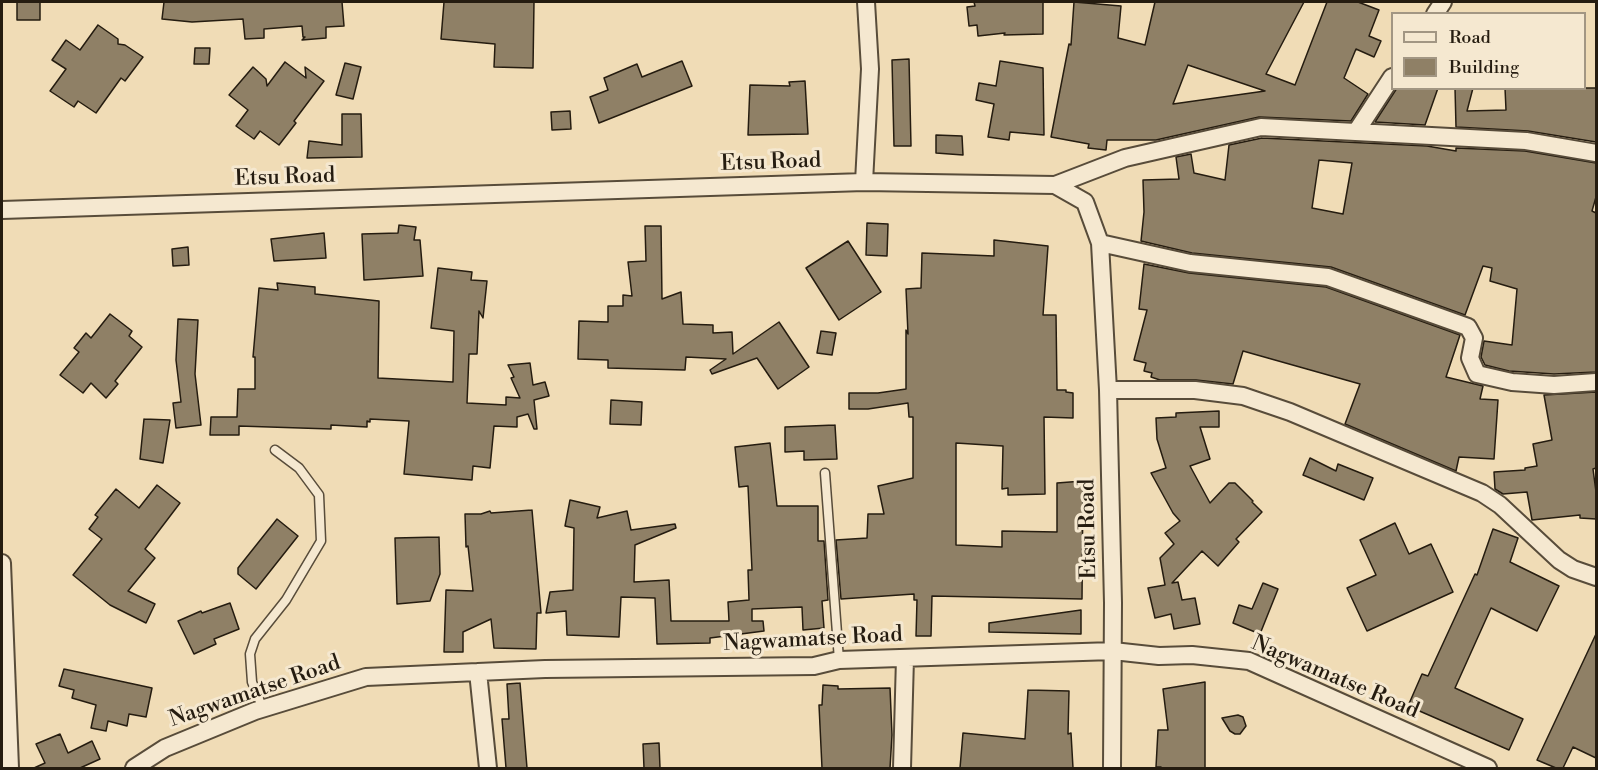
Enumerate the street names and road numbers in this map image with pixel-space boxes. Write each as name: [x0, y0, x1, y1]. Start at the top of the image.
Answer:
street label: Etsu Road: [720, 148, 822, 178]
street label: Etsu Road: [234, 163, 336, 193]
street label: Etsu Road: [1075, 478, 1103, 580]
street label: Nagwamatse Road: [723, 622, 903, 658]
street label: Nagwamatse Road: [1247, 631, 1423, 725]
street label: Nagwamatse Road: [166, 650, 344, 734]

